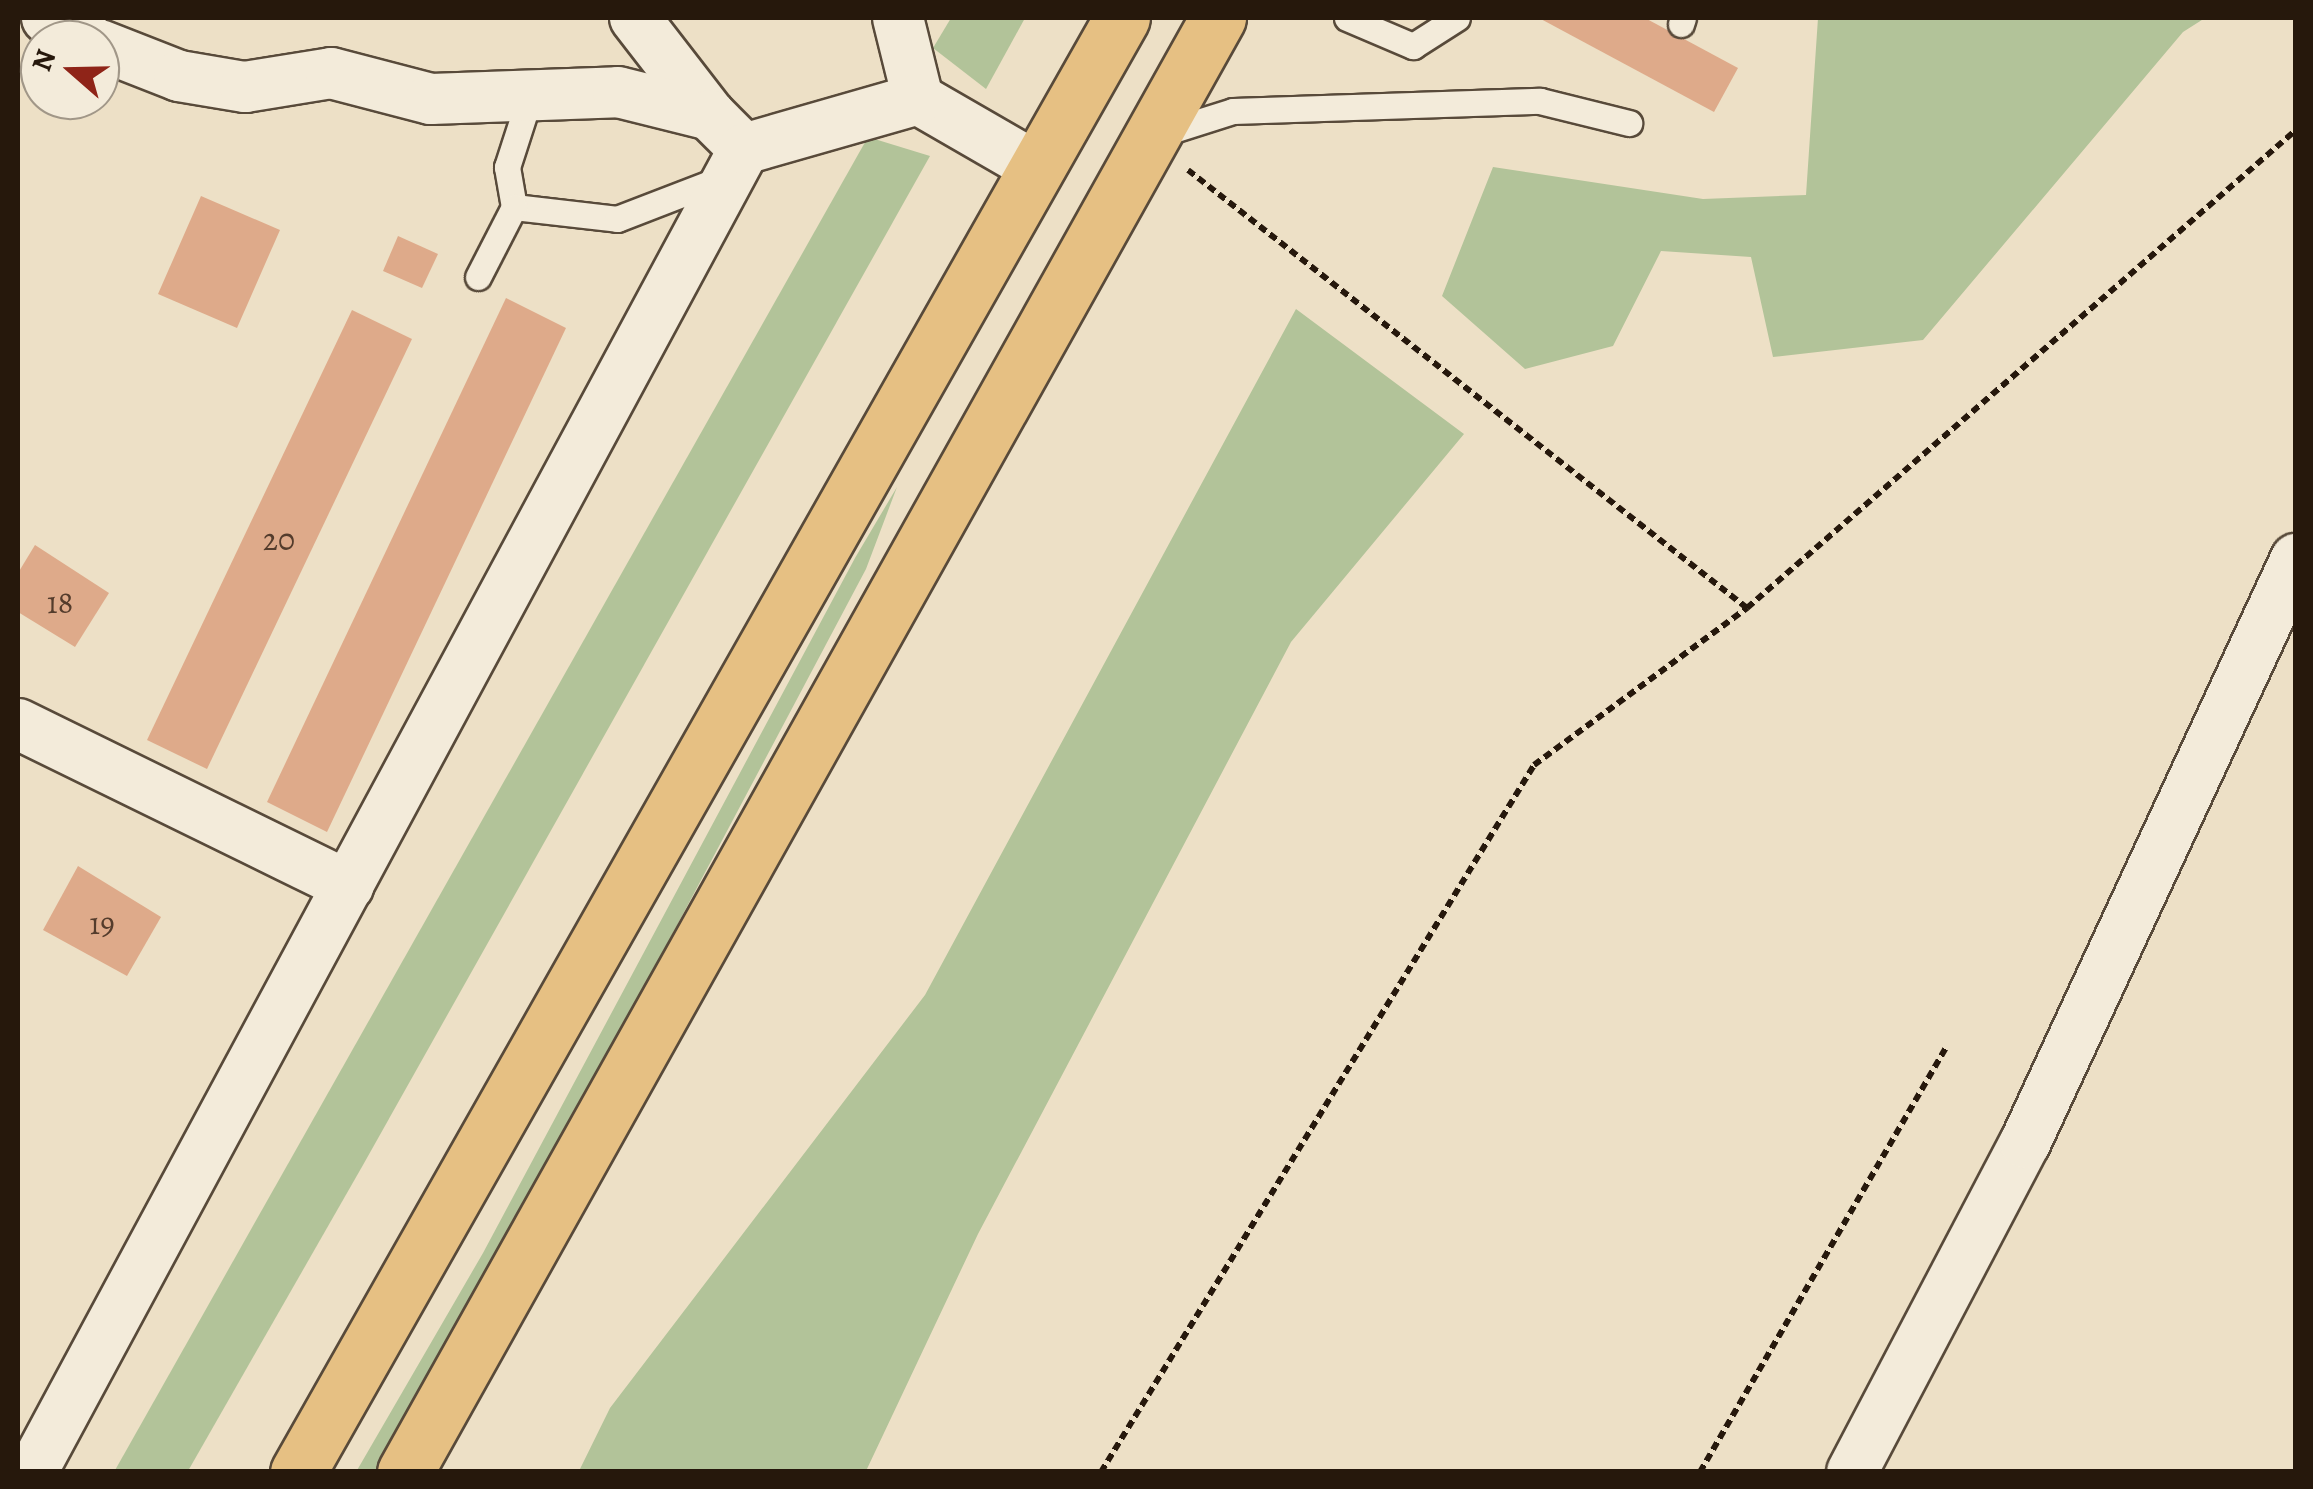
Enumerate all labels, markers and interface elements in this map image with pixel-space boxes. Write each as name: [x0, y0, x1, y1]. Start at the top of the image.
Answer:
north arrow: [20, 20, 120, 120]
text: N: [22, 44, 65, 77]
house number: 20: [263, 520, 295, 558]
house number: 18: [47, 583, 73, 621]
house number: 19: [89, 904, 115, 942]

